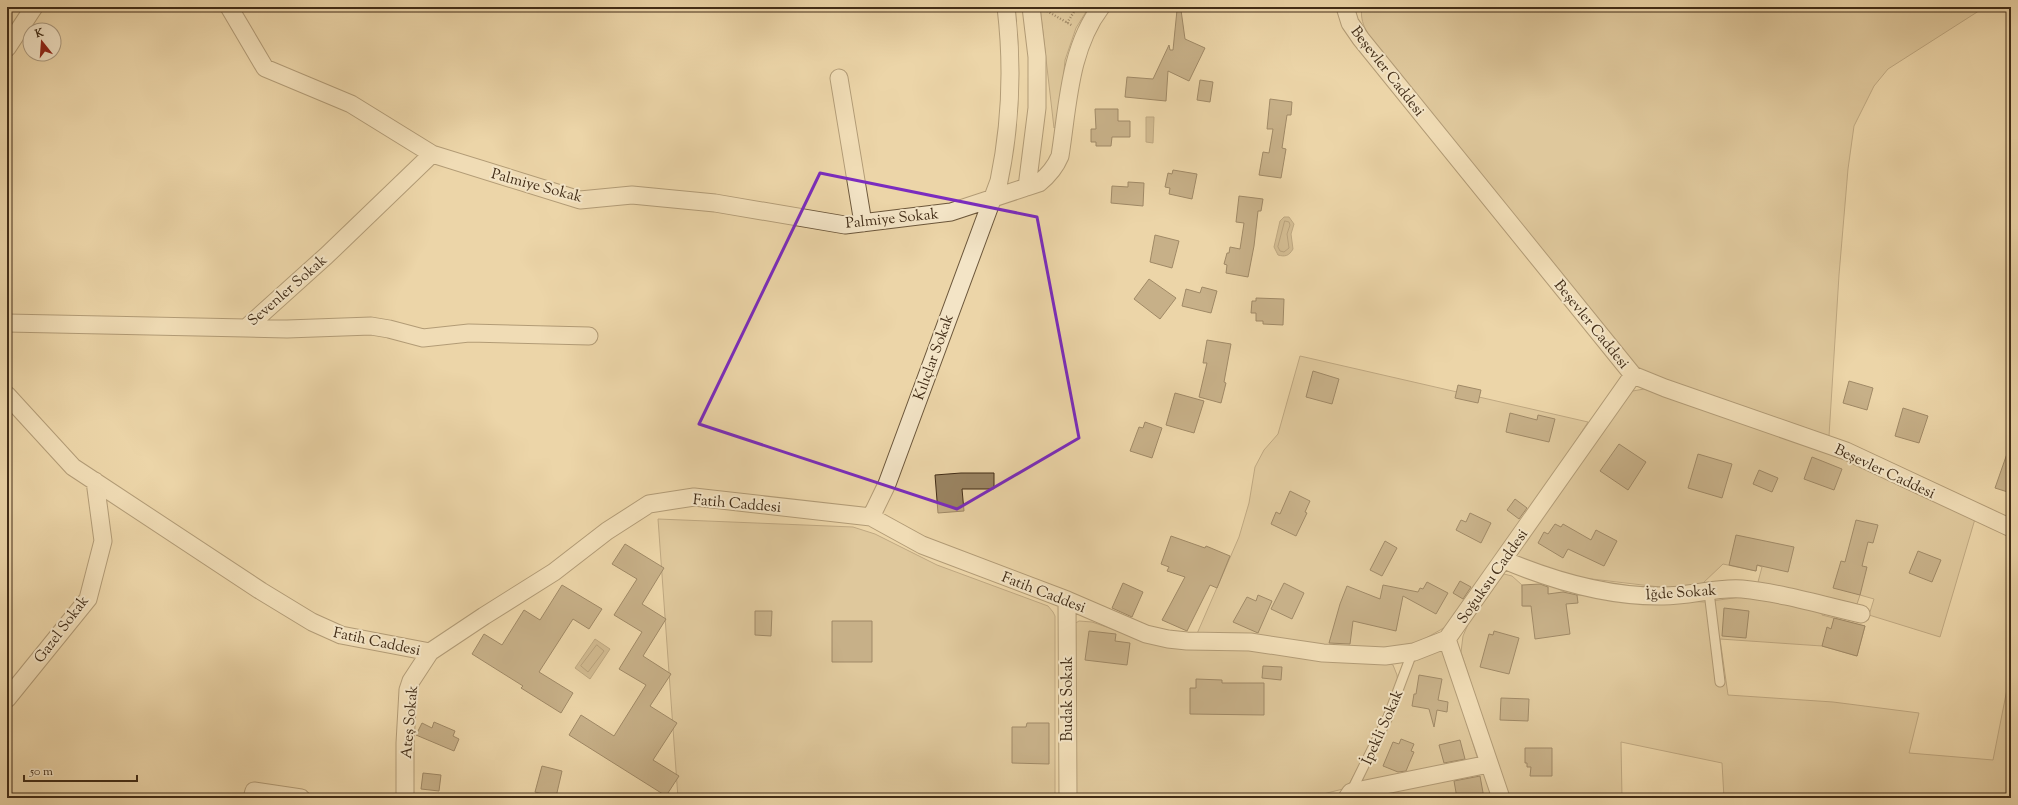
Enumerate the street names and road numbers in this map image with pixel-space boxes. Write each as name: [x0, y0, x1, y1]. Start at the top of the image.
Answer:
street label: Beşevler Caddesi: [1345, 22, 1429, 121]
street label: Palmiye Sokak: [489, 164, 585, 209]
street label: Palmiye Sokak: [844, 204, 940, 235]
street label: Sevenler Sokak: [244, 251, 332, 332]
street label: Beşevler Caddesi: [1548, 276, 1633, 374]
street label: Kılıçlar Sokak: [909, 312, 960, 404]
street label: Beşevler Caddesi: [1830, 440, 1938, 505]
street label: Fatih Caddesi: [692, 490, 782, 519]
street label: Soğuksu Caddesi: [1453, 525, 1534, 629]
street label: Fatih Caddesi: [998, 568, 1089, 619]
street label: İğde Sokak: [1645, 580, 1717, 606]
street label: Gazel Sokak: [30, 592, 95, 668]
street label: Fatih Caddesi: [331, 623, 422, 662]
street label: Budak Sokak: [1058, 656, 1079, 742]
street label: Ateş Sokak: [397, 685, 424, 760]
street label: İpekli Sokak: [1357, 686, 1409, 769]

